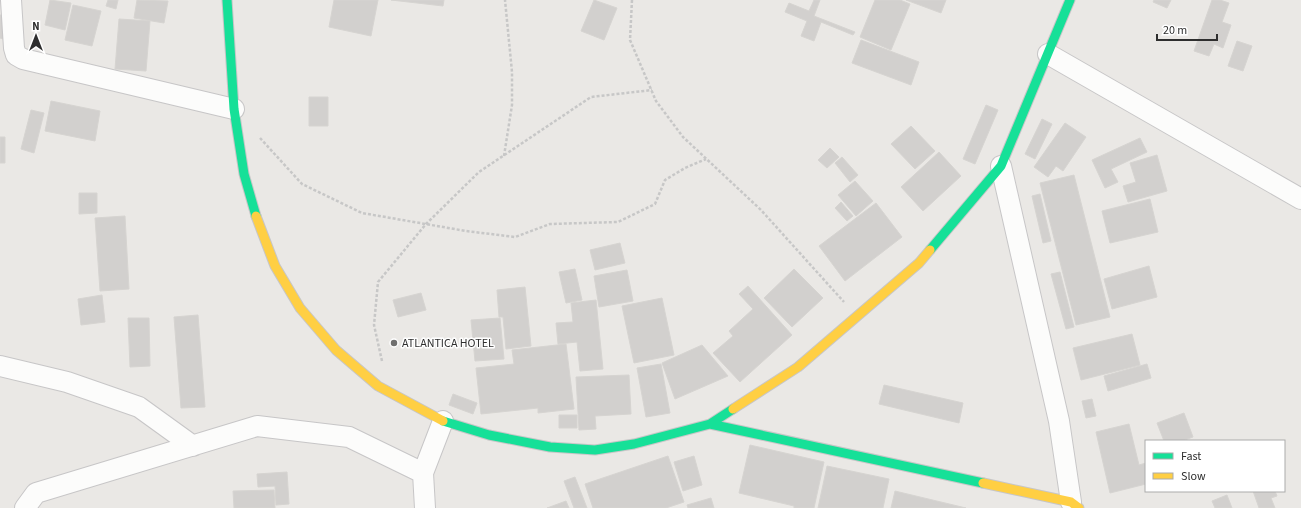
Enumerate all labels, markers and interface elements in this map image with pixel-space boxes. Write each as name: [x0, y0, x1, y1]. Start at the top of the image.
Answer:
north arrow: [16, 16, 56, 56]
scale bar: [1157, 16, 1217, 42]
text: N: [32, 19, 40, 34]
text: 20 m: [1163, 22, 1187, 39]
place label: ATLANTICA HOTEL: [402, 335, 494, 352]
marker: ATLANTICA HOTEL: [389, 338, 399, 348]
legend: [1145, 440, 1285, 492]
text: Fast: [1181, 448, 1201, 465]
text: Slow: [1181, 468, 1206, 485]

